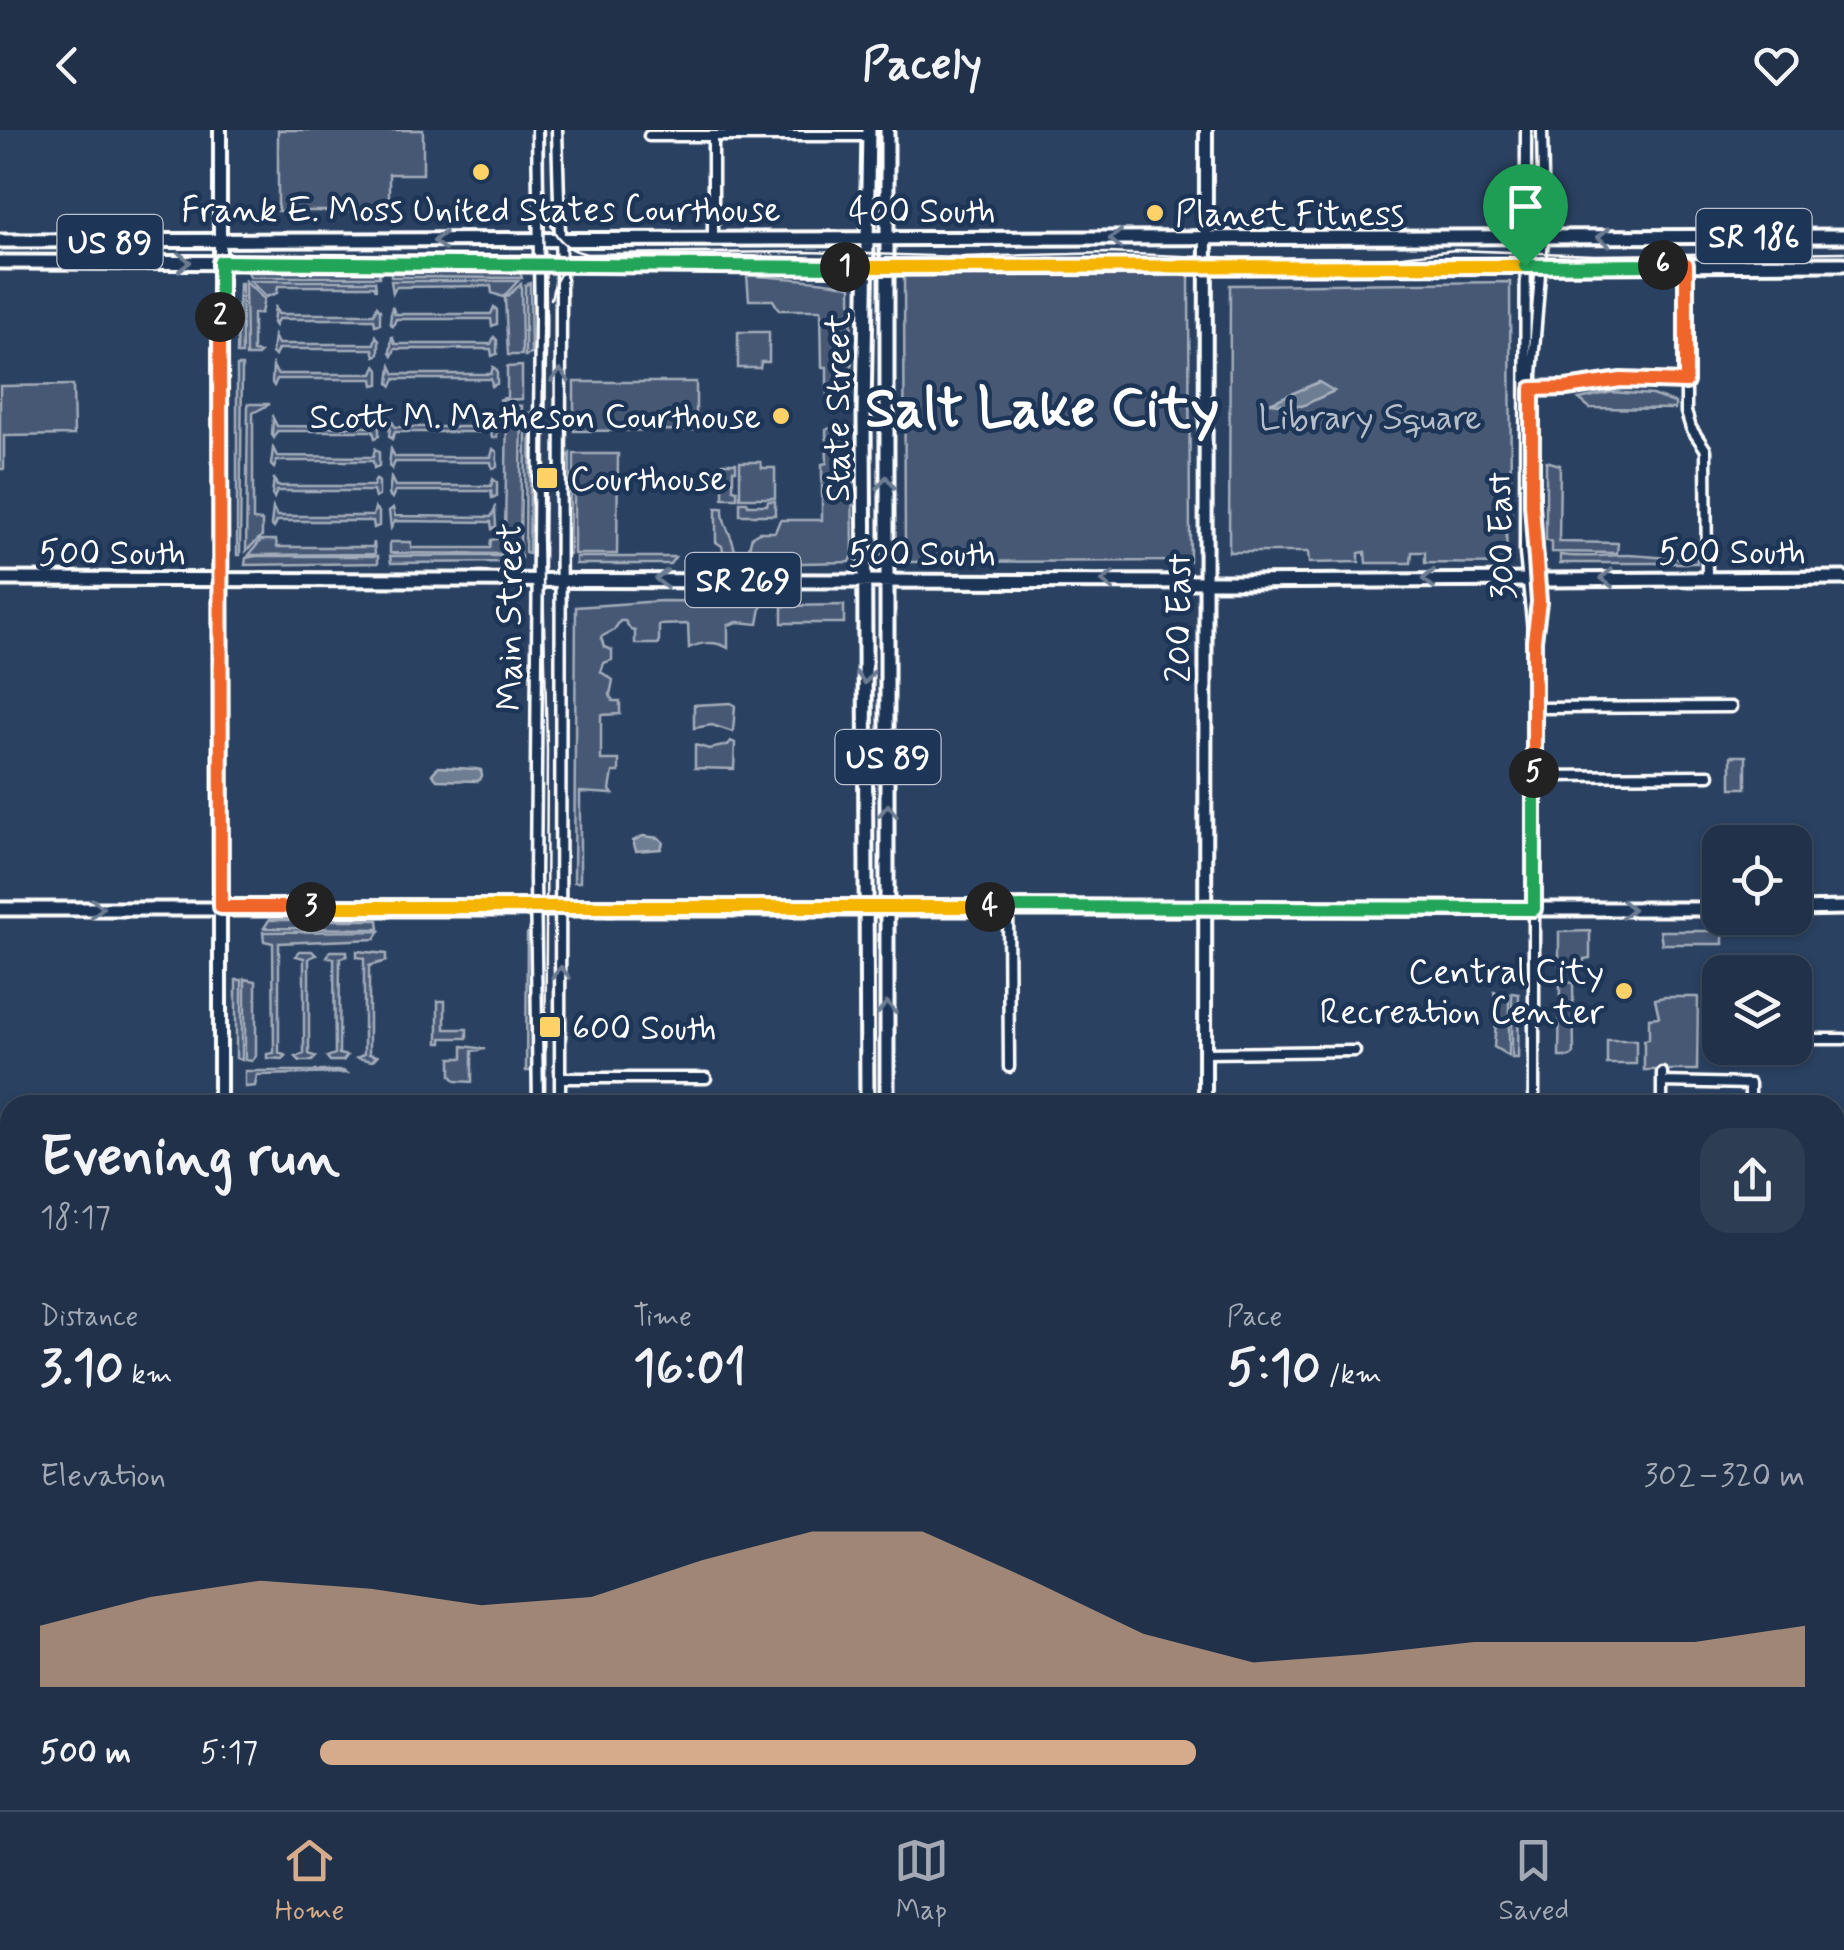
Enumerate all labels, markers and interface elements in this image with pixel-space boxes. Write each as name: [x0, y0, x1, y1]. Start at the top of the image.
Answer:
text: Pacely: [862, 36, 982, 95]
icon: back: [40, 38, 95, 93]
icon: heart: [1749, 38, 1804, 93]
marker: Frank E. Moss United States Courthouse: [470, 161, 492, 183]
pin: [1483, 164, 1568, 267]
icon: arrive: [1498, 179, 1553, 234]
place label: Frank E. Moss United States Courthouse: [181, 188, 781, 234]
street label: 400 South: [849, 189, 995, 235]
place label: Planet Fitness: [1175, 192, 1404, 238]
marker: Planet Fitness: [1144, 202, 1166, 224]
road number: SR 186: [1696, 209, 1812, 263]
road number: US 89: [58, 215, 162, 269]
one-way arrow: [1595, 226, 1611, 247]
one-way arrow: [1107, 228, 1122, 250]
one-way arrow: [432, 230, 448, 252]
pin: 6: [1638, 240, 1688, 290]
pin: 1: [820, 242, 870, 292]
text: 6: [1656, 246, 1670, 283]
text: 1: [839, 248, 851, 285]
one-way arrow: [176, 251, 192, 273]
pin: 2: [195, 292, 245, 342]
text: 2: [213, 298, 227, 335]
street label: State Street: [816, 311, 862, 502]
one-way arrow: [549, 368, 570, 384]
district label: Salt Lake City: [865, 375, 1219, 447]
place label: Scott M. Matheson Courthouse: [310, 395, 761, 441]
park label: Library Square: [1259, 396, 1481, 442]
marker: Scott M. Matheson Courthouse: [770, 405, 792, 427]
place label: Courthouse: [570, 457, 727, 503]
marker: Courthouse: [534, 465, 560, 491]
street label: 300 East: [1477, 471, 1527, 601]
one-way arrow: [875, 474, 897, 490]
street label: Main Street: [488, 523, 534, 711]
street label: 500 South: [1658, 530, 1806, 576]
street label: 500 South: [38, 531, 186, 577]
street label: 500 South: [848, 532, 996, 578]
road number: SR 269: [686, 553, 800, 607]
street label: 200 East: [1157, 553, 1203, 683]
one-way arrow: [1598, 567, 1614, 589]
one-way arrow: [653, 568, 668, 590]
one-way arrow: [1420, 569, 1436, 590]
one-way arrow: [1100, 570, 1116, 592]
one-way arrow: [854, 670, 876, 686]
road number: US 89: [836, 730, 940, 784]
pin: 5: [1509, 748, 1559, 798]
text: 5: [1526, 754, 1542, 791]
one-way arrow: [877, 802, 899, 818]
map controls: [1702, 825, 1812, 1065]
button: locate: [1702, 825, 1812, 935]
pin: 3: [286, 882, 336, 932]
pin: 4: [965, 882, 1015, 932]
text: 3: [305, 888, 317, 925]
text: 4: [982, 888, 998, 925]
one-way arrow: [90, 897, 106, 919]
one-way arrow: [1620, 898, 1636, 920]
place label: Central City Recreation Center: [1320, 950, 1604, 1036]
button: layers: [1702, 955, 1812, 1065]
one-way arrow: [550, 964, 572, 980]
marker: Central City Recreation Center: [1613, 980, 1635, 1002]
one-way arrow: [876, 999, 898, 1014]
place label: 600 South: [572, 1006, 716, 1052]
marker: 600 South: [537, 1014, 563, 1040]
text: Evening run: [40, 1123, 340, 1195]
button: share: [1700, 1128, 1805, 1233]
text: 18:17: [40, 1197, 111, 1239]
text: Distance: [40, 1299, 138, 1336]
text: Time: [633, 1299, 692, 1336]
text: Pace: [1227, 1299, 1282, 1336]
text: 3.10: [40, 1336, 124, 1402]
text: 16:01: [633, 1336, 746, 1402]
text: 5:10: [1227, 1336, 1321, 1402]
text: km: [124, 1357, 172, 1394]
text: /km: [1321, 1357, 1382, 1394]
text: Elevation: [40, 1455, 166, 1497]
text: 302–320 m: [1644, 1455, 1805, 1497]
text: 500 m: [40, 1732, 131, 1774]
text: 5:17: [200, 1732, 258, 1774]
tab: Home: [275, 1833, 344, 1930]
tab: Map: [894, 1833, 949, 1930]
tab: Saved: [1498, 1833, 1569, 1930]

